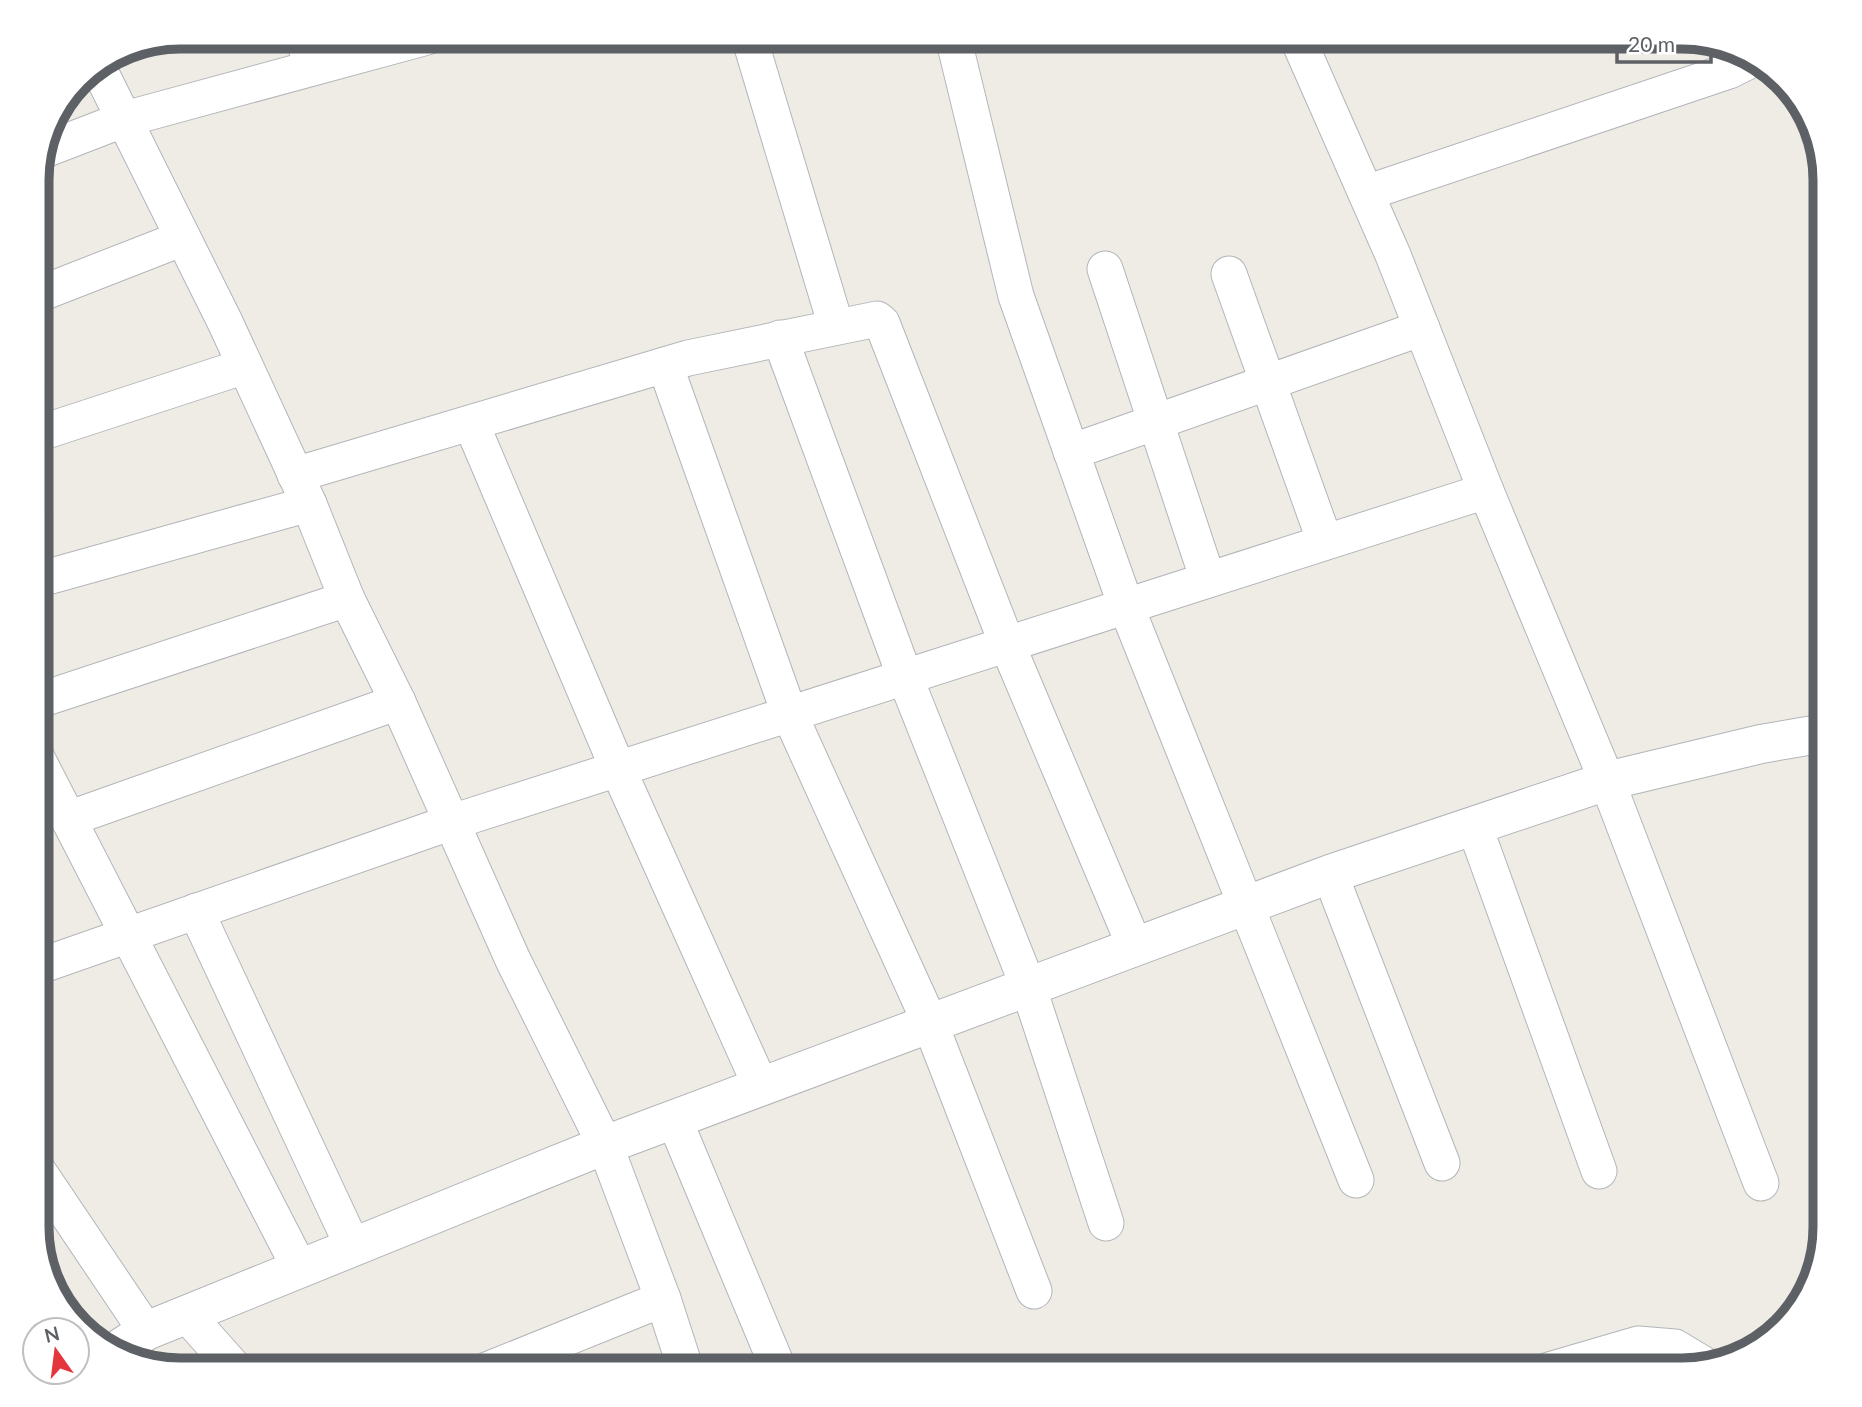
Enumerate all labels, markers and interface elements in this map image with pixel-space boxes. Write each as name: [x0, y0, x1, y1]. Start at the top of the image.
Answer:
scale bar: [1617, 21, 1712, 65]
text: 20 m: [1628, 31, 1675, 56]
north arrow: [21, 1316, 91, 1386]
text: N: [42, 1321, 62, 1347]

